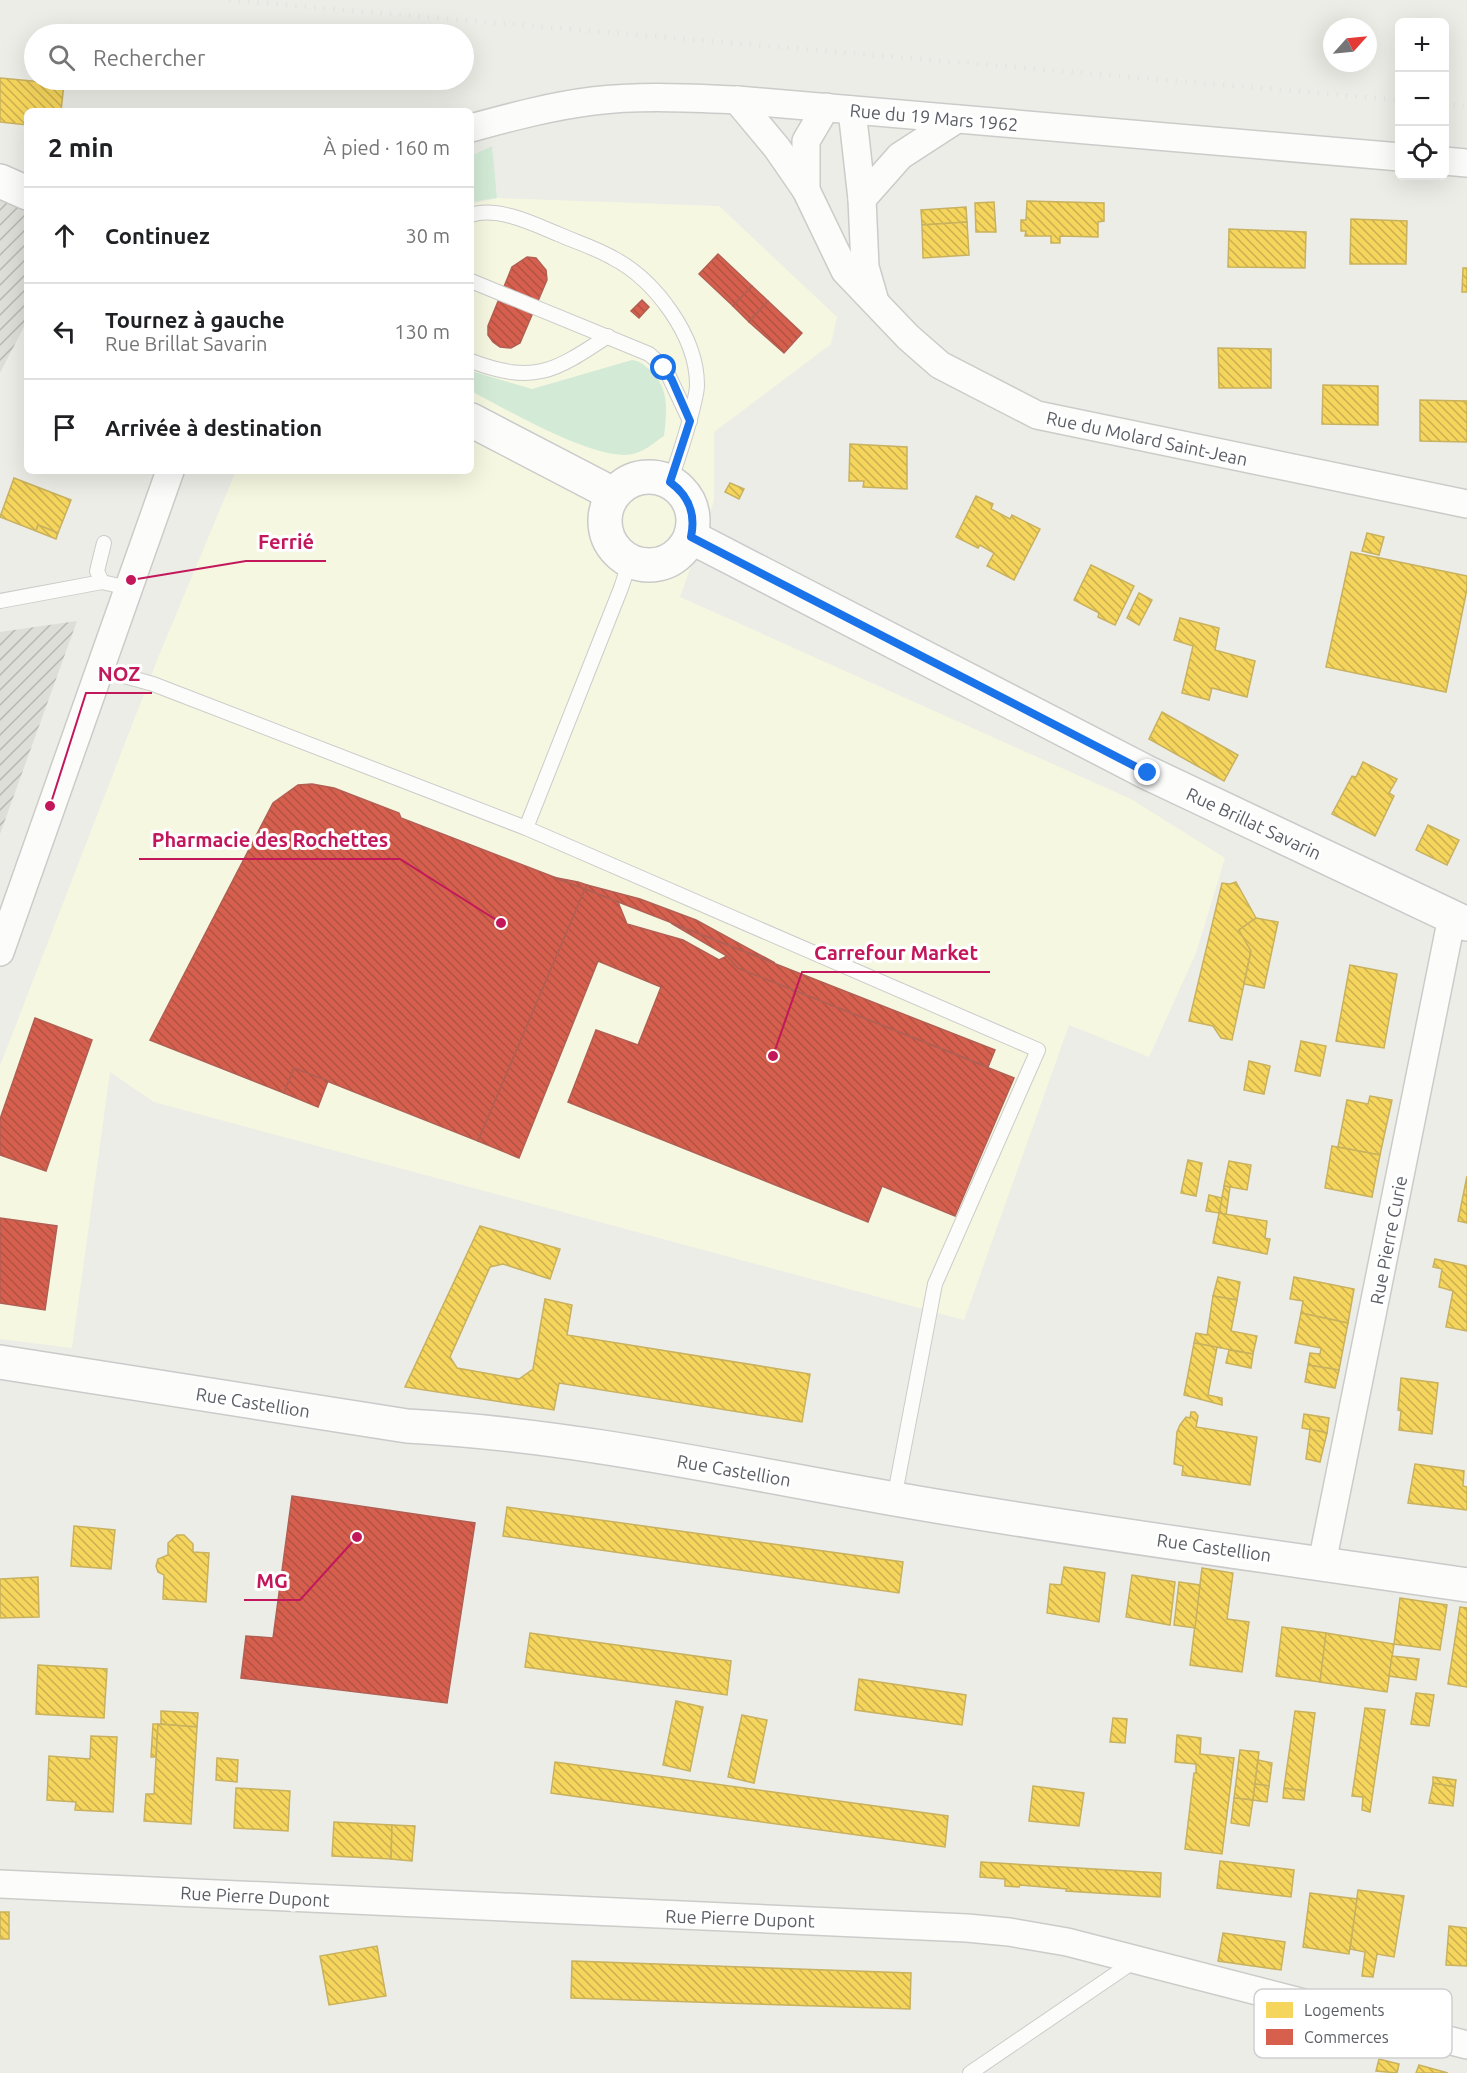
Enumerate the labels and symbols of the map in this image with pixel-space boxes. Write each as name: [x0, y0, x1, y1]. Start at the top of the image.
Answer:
north arrow: [1323, 18, 1377, 72]
street label: Rue du 19 Mars 1962: [849, 100, 1019, 134]
route start: [650, 354, 676, 380]
street label: Rue du Molard Saint-Jean: [1045, 407, 1249, 469]
callout: Ferrié: [246, 523, 326, 561]
text: Ferrié: [258, 530, 314, 553]
callout: NOZ: [86, 655, 152, 693]
text: NOZ: [98, 662, 140, 685]
route end: [1134, 759, 1160, 785]
street label: Rue Brillat Savarin: [1183, 783, 1325, 863]
callout: Pharmacie des Rochettes: [139, 821, 400, 859]
text: Pharmacie des Rochettes: [152, 828, 388, 851]
callout: Carrefour Market: [802, 934, 990, 972]
text: Carrefour Market: [814, 941, 978, 964]
street label: Rue Pierre Curie: [1366, 1174, 1410, 1306]
street label: Rue Castellion: [195, 1383, 311, 1421]
street label: Rue Castellion: [676, 1450, 792, 1490]
street label: Rue Castellion: [1156, 1529, 1272, 1565]
callout: MG: [244, 1562, 300, 1600]
text: MG: [256, 1569, 288, 1592]
street label: Rue Pierre Dupont: [180, 1882, 330, 1910]
street label: Rue Pierre Dupont: [665, 1905, 815, 1931]
legend: [1254, 1989, 1452, 2058]
text: Logements: [1304, 2001, 1385, 2019]
text: Commerces: [1304, 2028, 1389, 2046]

